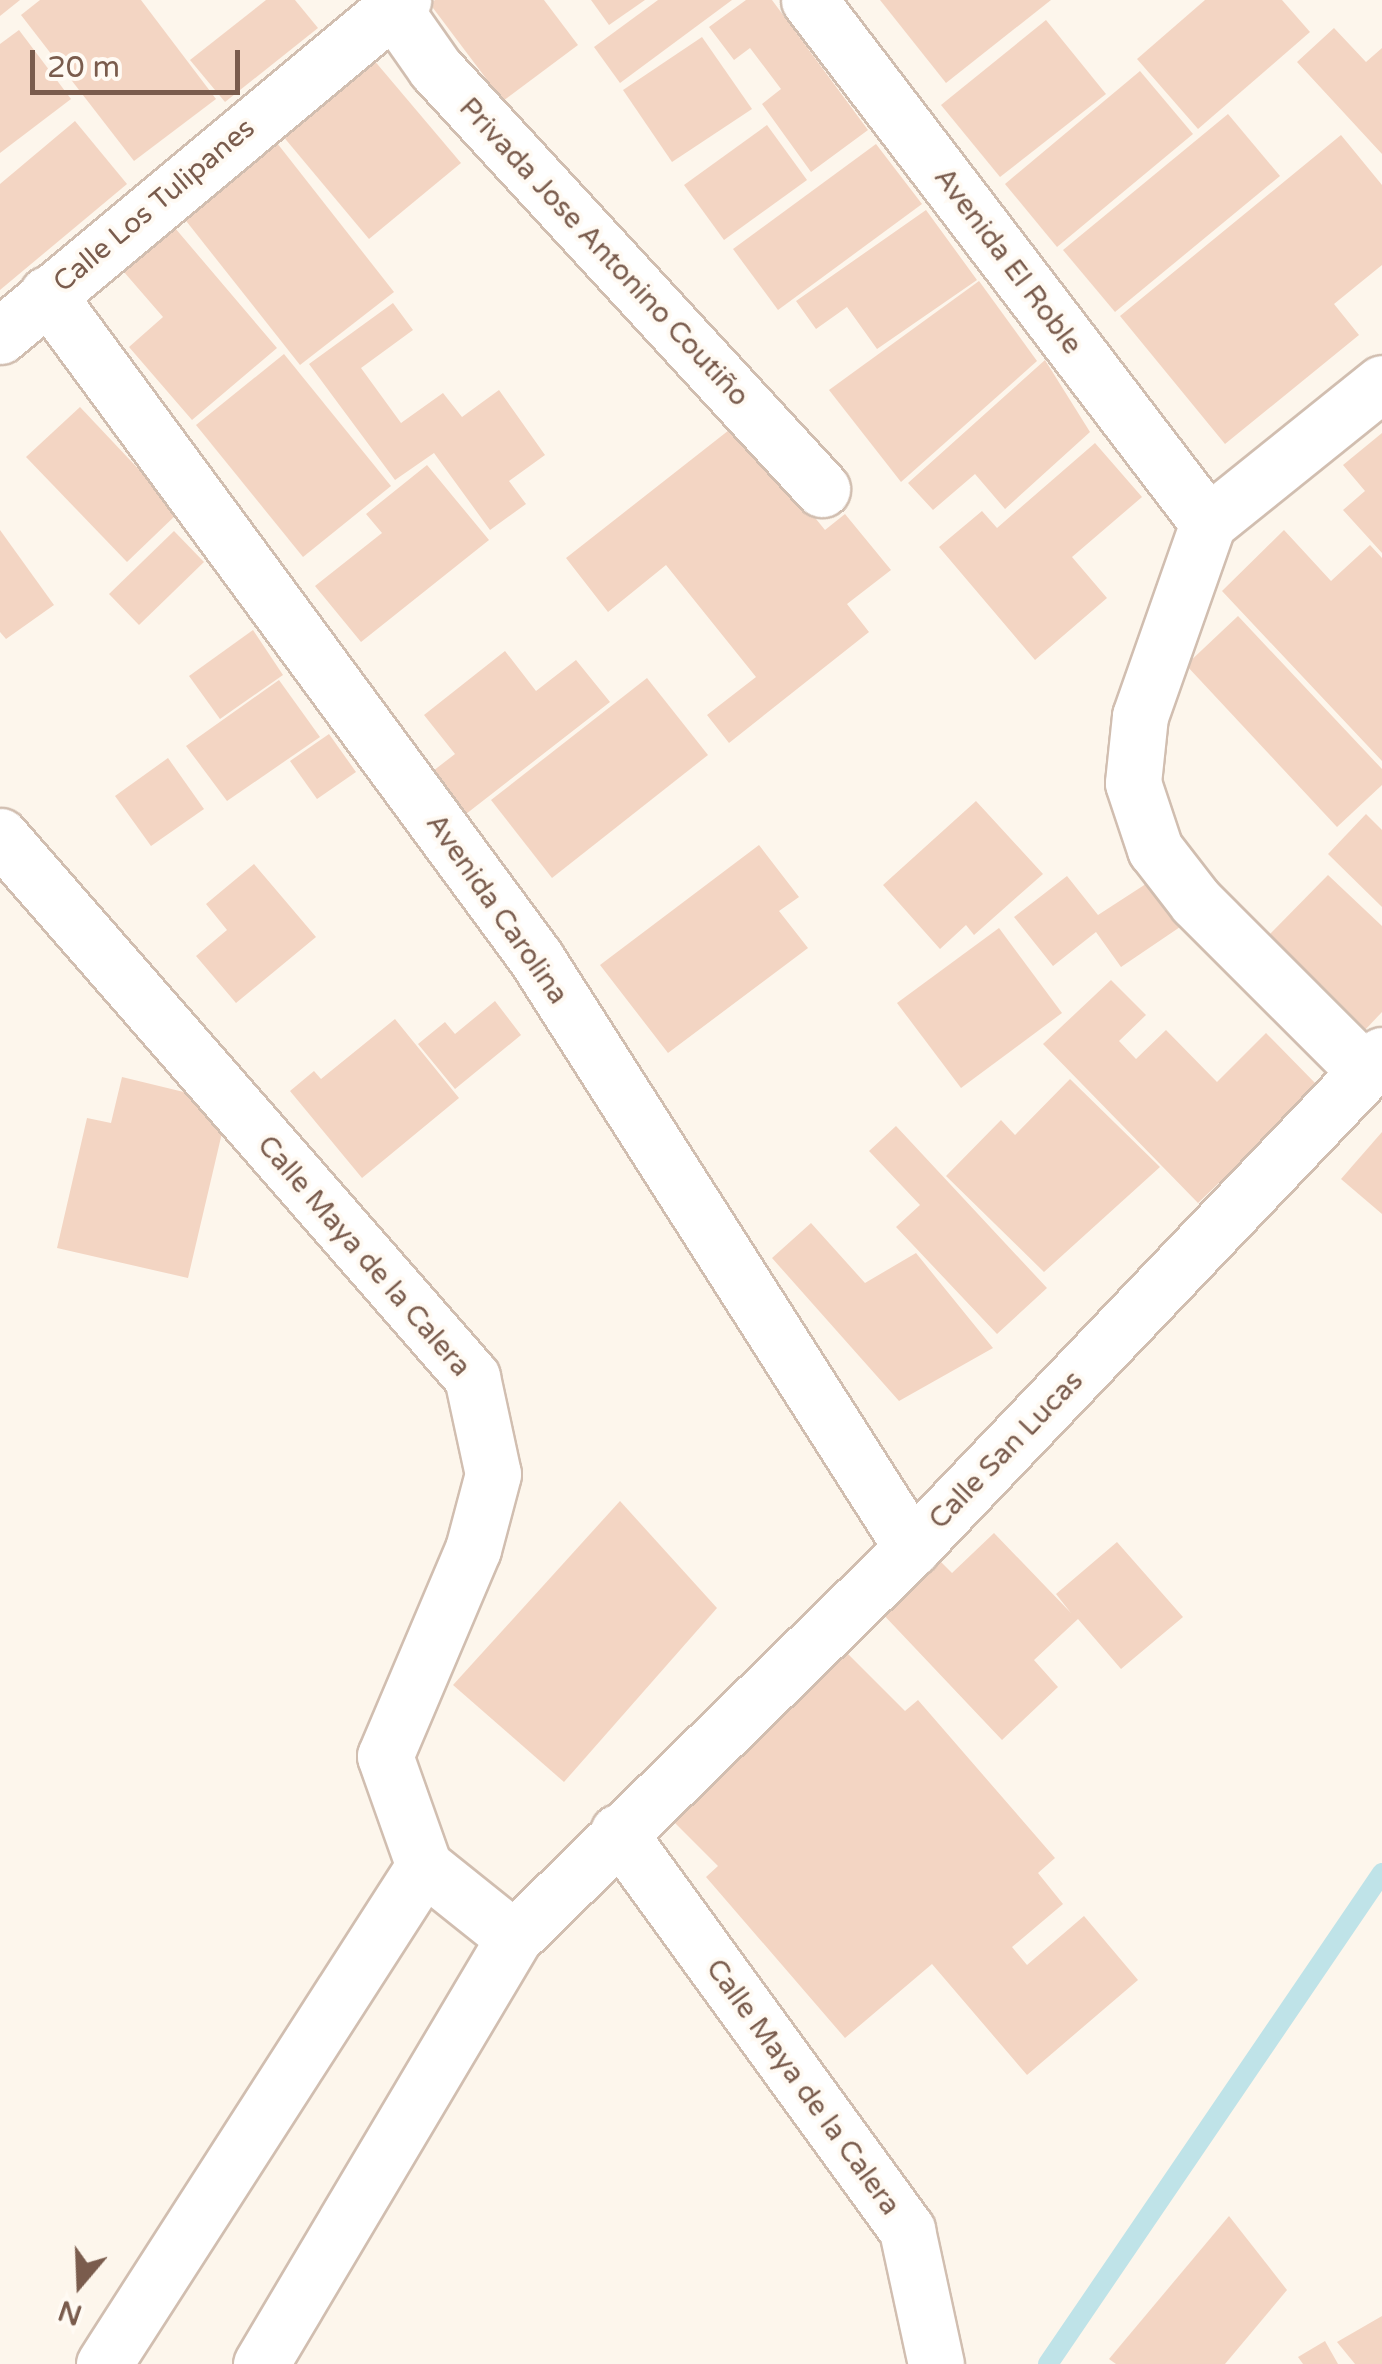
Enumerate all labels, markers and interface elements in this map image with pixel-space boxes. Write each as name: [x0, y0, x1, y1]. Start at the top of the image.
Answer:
scale bar: [35, 30, 245, 92]
text: 20 m: [47, 49, 120, 86]
street label: Privada Jose Antonino Coutiño: [452, 91, 756, 413]
street label: Calle Los Tulipanes: [47, 111, 261, 299]
street label: Avenida El Roble: [927, 161, 1089, 361]
street label: Avenida Carolina: [419, 807, 575, 1011]
street label: Calle Maya de la Calera: [250, 1129, 478, 1383]
street label: Calle San Lucas: [922, 1364, 1090, 1536]
street label: Calle Maya de la Calera: [699, 1953, 907, 2221]
north arrow: [30, 2234, 130, 2334]
text: N: [54, 2293, 86, 2332]

